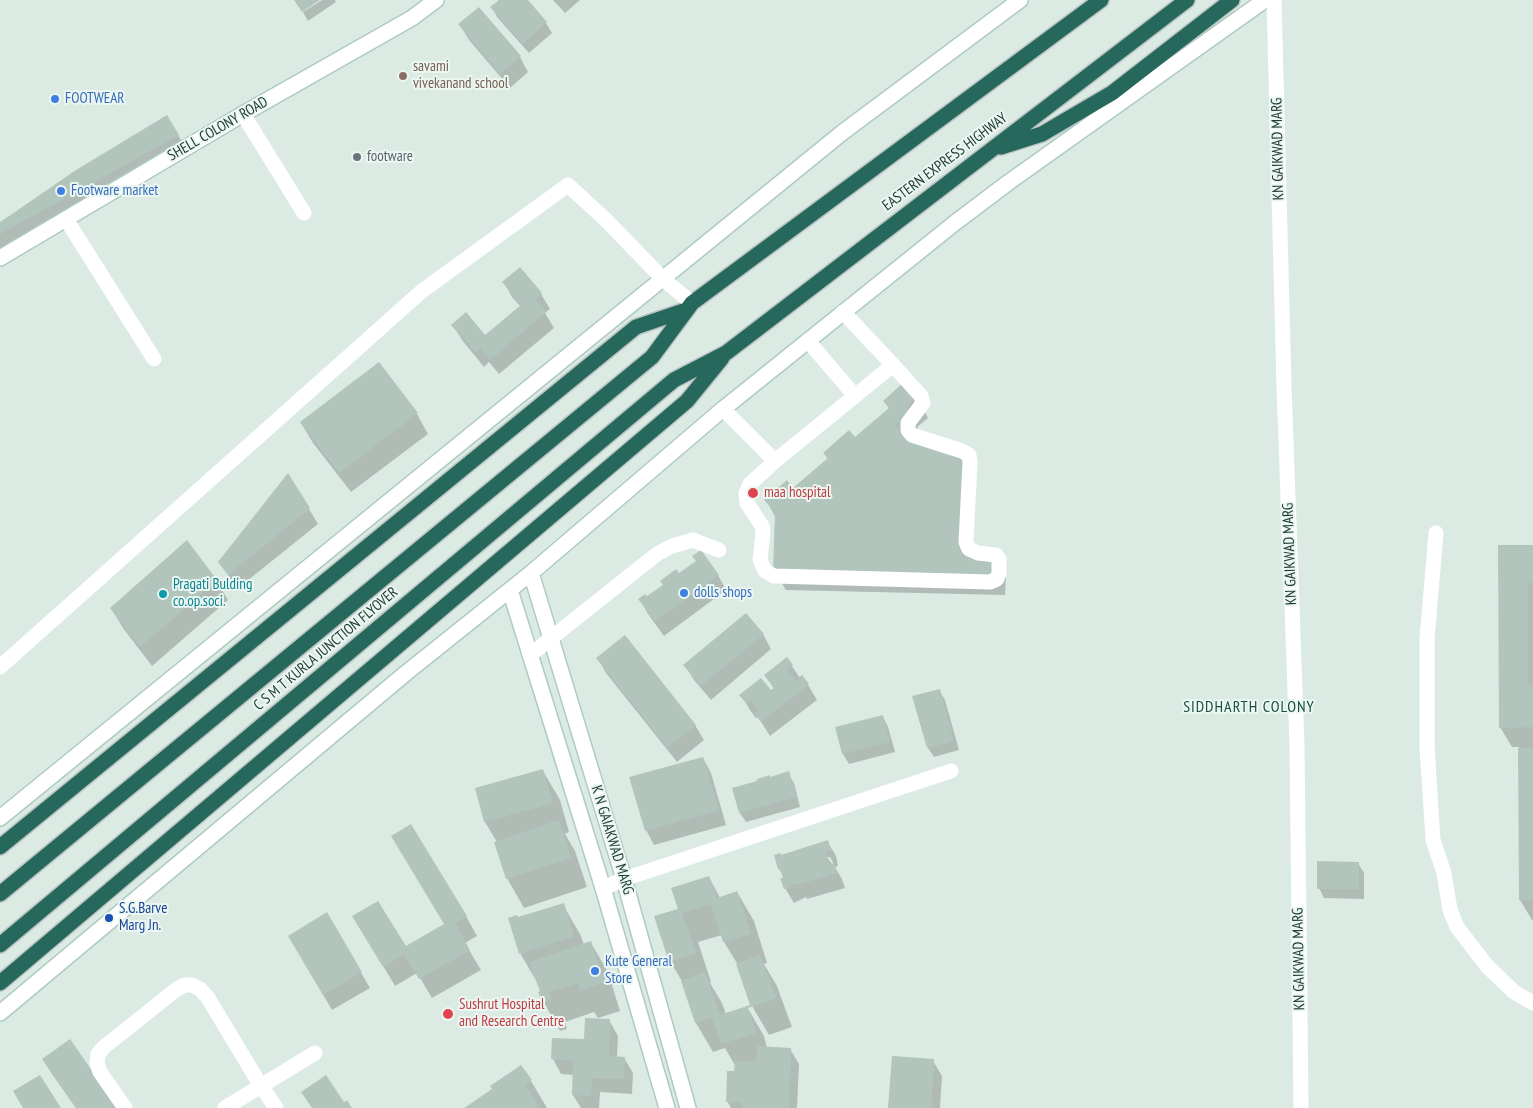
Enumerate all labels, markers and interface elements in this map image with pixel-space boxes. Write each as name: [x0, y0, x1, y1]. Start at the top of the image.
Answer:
place label: savami vivekanand school: [413, 58, 508, 93]
marker: savami vivekanand school: [397, 70, 409, 82]
place label: FOOTWEAR: [65, 90, 125, 108]
marker: FOOTWEAR: [49, 93, 61, 105]
street label: SHELL COLONY ROAD: [165, 93, 271, 165]
street label: KN GAIKWAD MARG: [1268, 98, 1288, 200]
street label: EASTERN EXPRESS HIGHWAY: [879, 109, 1011, 215]
place label: footware: [367, 148, 413, 166]
marker: footware: [351, 151, 363, 163]
place label: Footware market: [71, 182, 158, 200]
marker: Footware market: [55, 185, 67, 197]
place label: maa hospital: [764, 484, 830, 502]
marker: maa hospital: [746, 486, 760, 500]
street label: KN GAIKWAD MARG: [1279, 502, 1301, 606]
place label: Pragati Bulding co.op.soci.: [173, 576, 252, 611]
street label: C S M T KURLA JUNCTION FLYOVER: [250, 583, 402, 715]
place label: dolls shops: [694, 584, 752, 602]
marker: dolls shops: [678, 587, 690, 599]
marker: Pragati Bulding co.op.soci.: [157, 588, 169, 600]
district label: SIDDHARTH COLONY: [1181, 697, 1317, 717]
street label: K N GAIAKWAD MARG: [587, 783, 637, 897]
place label: S.G.Barve Marg Jn.: [119, 900, 167, 935]
street label: KN GAIKWAD MARG: [1289, 908, 1309, 1010]
marker: S.G.Barve Marg Jn.: [103, 912, 115, 924]
place label: Kute General Store: [605, 953, 672, 988]
marker: Kute General Store: [589, 965, 601, 977]
place label: Sushrut Hospital and Research Centre: [459, 996, 564, 1031]
marker: Sushrut Hospital and Research Centre: [441, 1007, 455, 1021]

